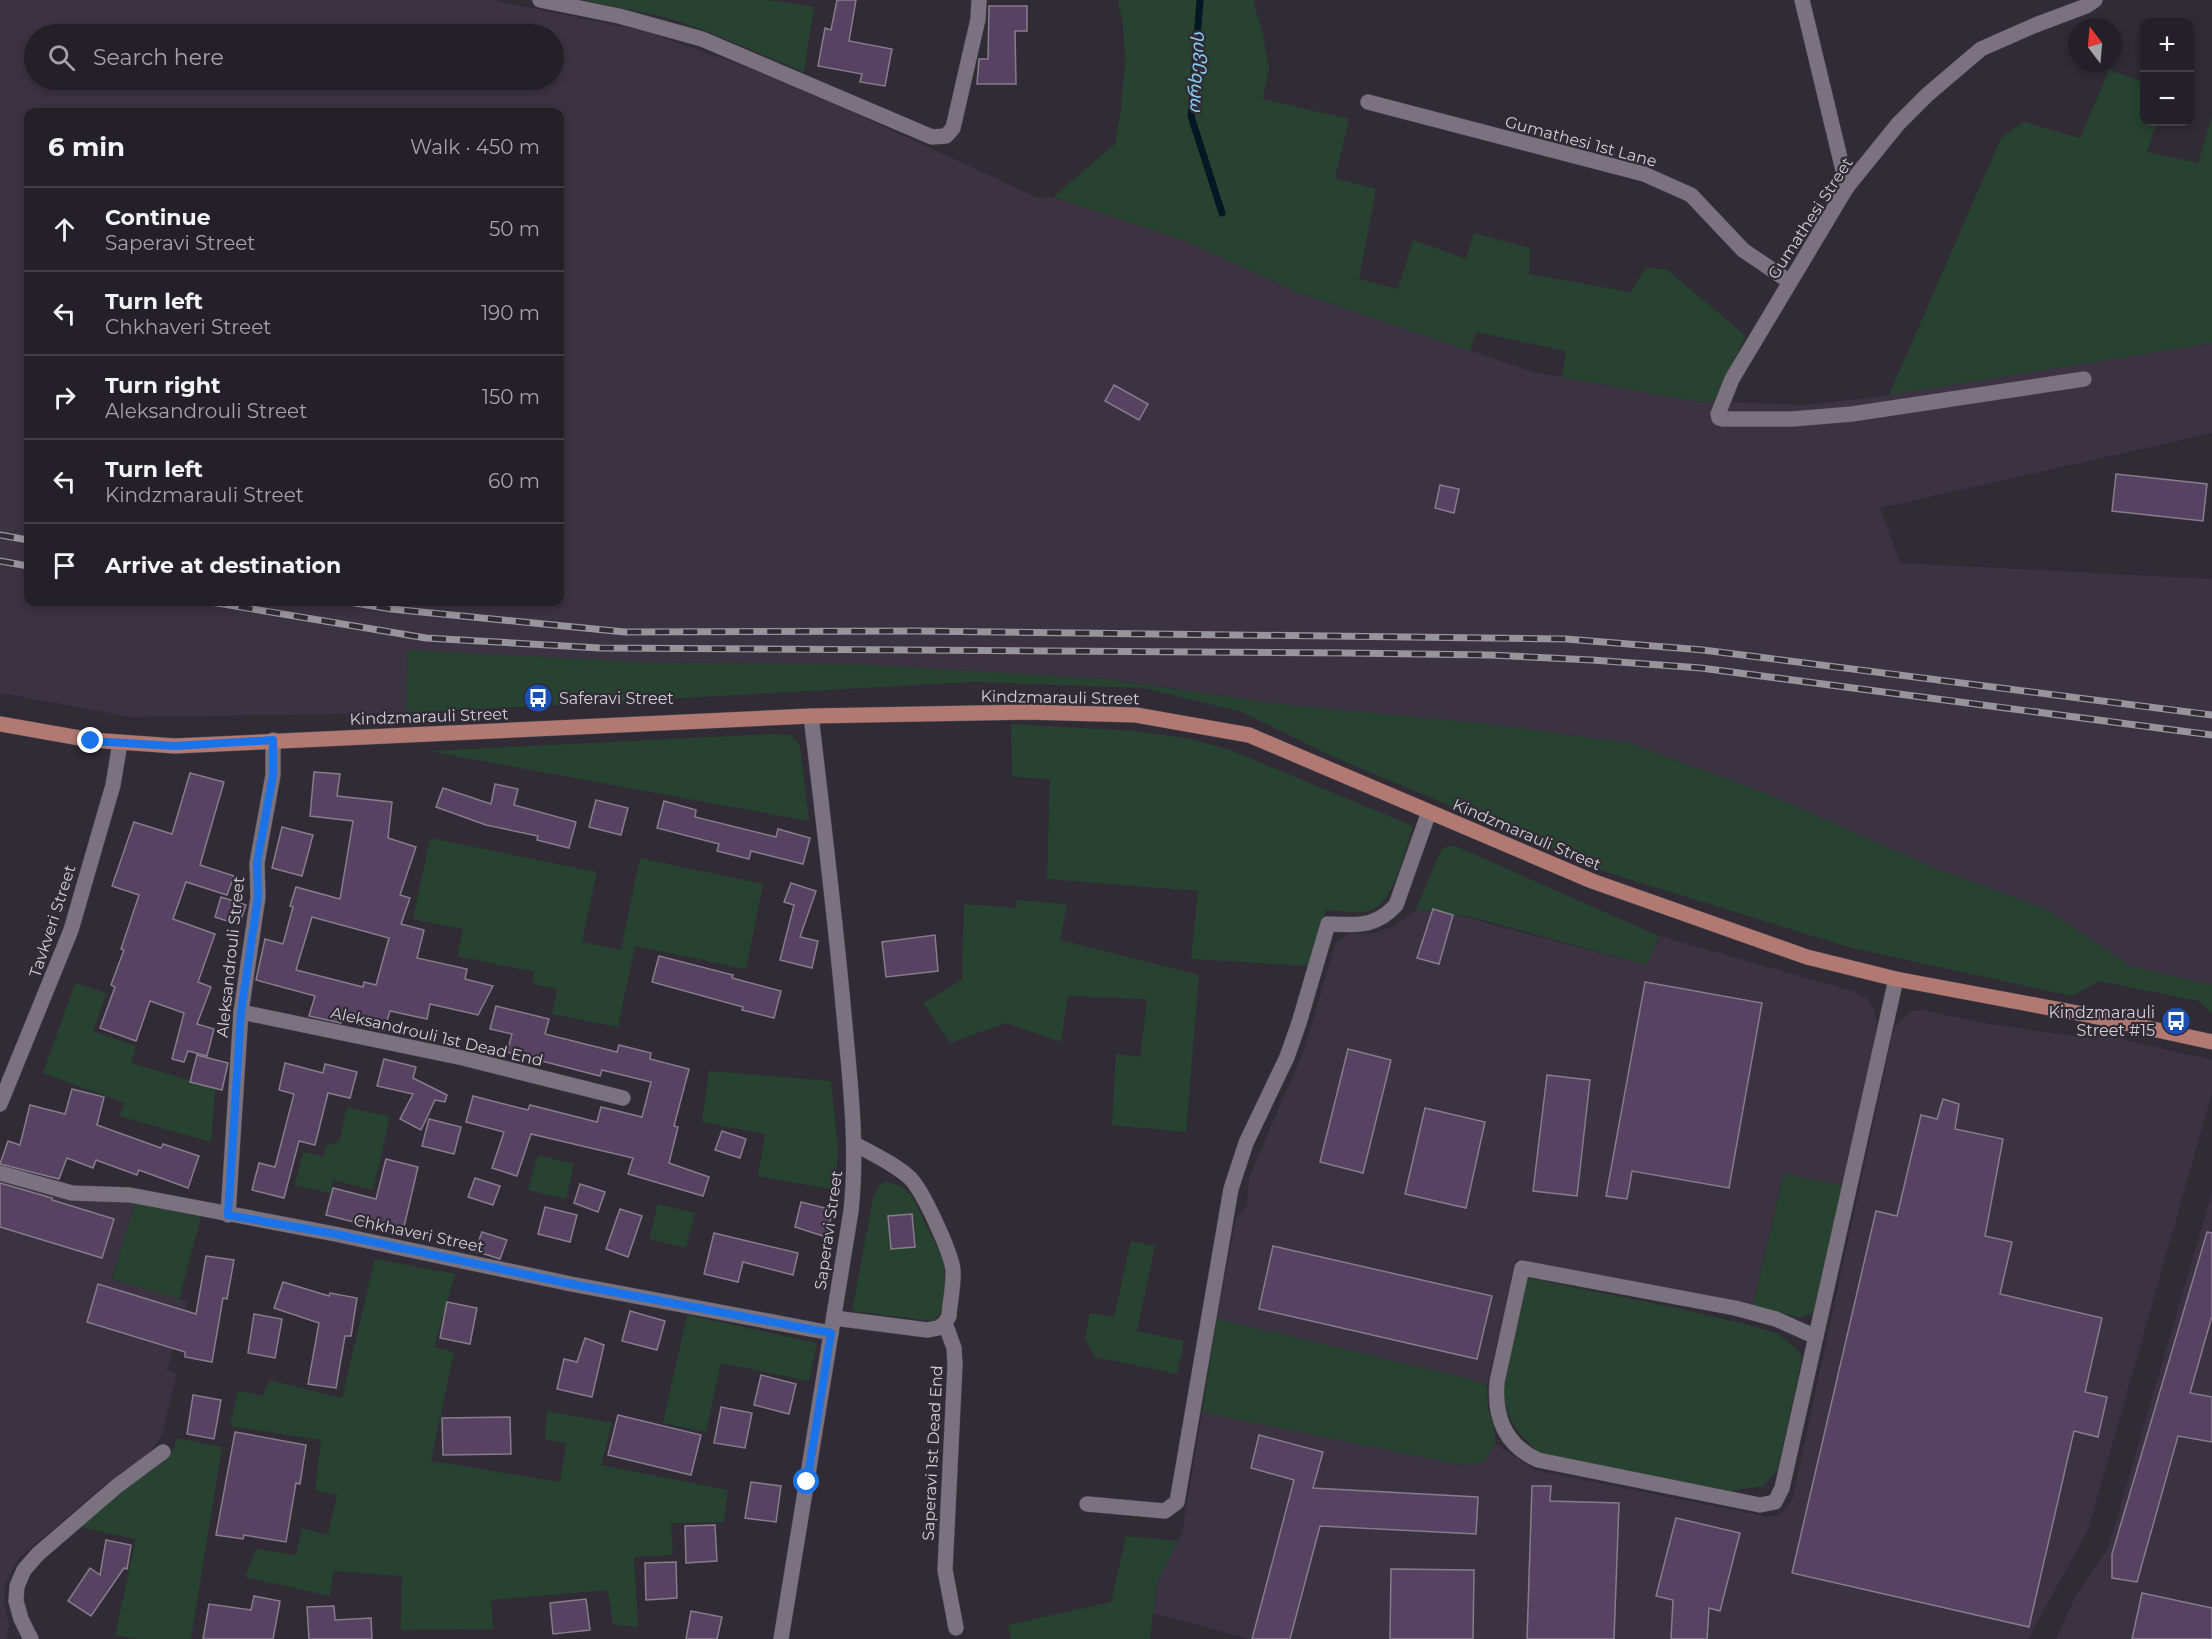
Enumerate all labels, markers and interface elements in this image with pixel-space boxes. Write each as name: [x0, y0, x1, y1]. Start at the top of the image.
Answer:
north arrow: [2068, 18, 2122, 72]
map controls: [2140, 18, 2194, 126]
button: +: [2140, 18, 2194, 72]
search box: [24, 24, 564, 90]
water label: ორხევის: [1183, 31, 1209, 114]
icon: search: [45, 41, 78, 74]
text: Search here: [93, 44, 224, 71]
button: −: [2140, 72, 2194, 126]
street label: Gumathesi 1st Lane: [1503, 112, 1659, 171]
text: 6 min: [48, 131, 125, 163]
text: Walk · 450 m: [410, 135, 540, 159]
street label: Gumathesi Street: [1764, 153, 1857, 283]
text: Continue: [105, 204, 211, 231]
icon: ahead: [48, 213, 81, 246]
text: 50 m: [489, 217, 540, 241]
text: Saperavi Street: [105, 231, 255, 255]
text: Turn left: [105, 288, 203, 315]
icon: left: [48, 297, 81, 330]
text: 190 m: [481, 301, 540, 325]
text: Chkhaveri Street: [105, 315, 271, 339]
text: Turn right: [105, 372, 220, 399]
icon: right: [48, 381, 81, 414]
text: 150 m: [482, 385, 540, 409]
text: Aleksandrouli Street: [105, 399, 307, 423]
text: Turn left: [105, 456, 203, 483]
icon: left: [48, 465, 81, 498]
text: 60 m: [488, 469, 540, 493]
text: Kindzmarauli Street: [105, 483, 304, 507]
icon: arrive: [48, 549, 81, 582]
text: Arrive at destination: [105, 552, 341, 579]
bus stop icon: Saferavi Street: [522, 682, 554, 714]
street label: Kindzmarauli Street: [980, 687, 1140, 708]
place label: Saferavi Street: [559, 689, 674, 708]
street label: Kindzmarauli Street: [349, 704, 509, 729]
route end: [77, 727, 103, 753]
street label: Kindzmarauli Street: [1450, 795, 1604, 874]
street label: Tavkveri Street: [25, 862, 80, 980]
street label: Aleksandrouli Street: [213, 875, 248, 1039]
street label: Aleksandrouli 1st Dead End: [329, 1003, 545, 1070]
place label: Kindzmarauli Street #15: [2048, 1003, 2155, 1040]
bus stop icon: Kindzmarauli Street #15: [2160, 1005, 2192, 1037]
street label: Saperavi Street: [811, 1169, 846, 1291]
street label: Chkhaveri Street: [352, 1210, 486, 1257]
street label: Saperavi 1st Dead End: [918, 1365, 947, 1541]
route start: [793, 1468, 819, 1494]

